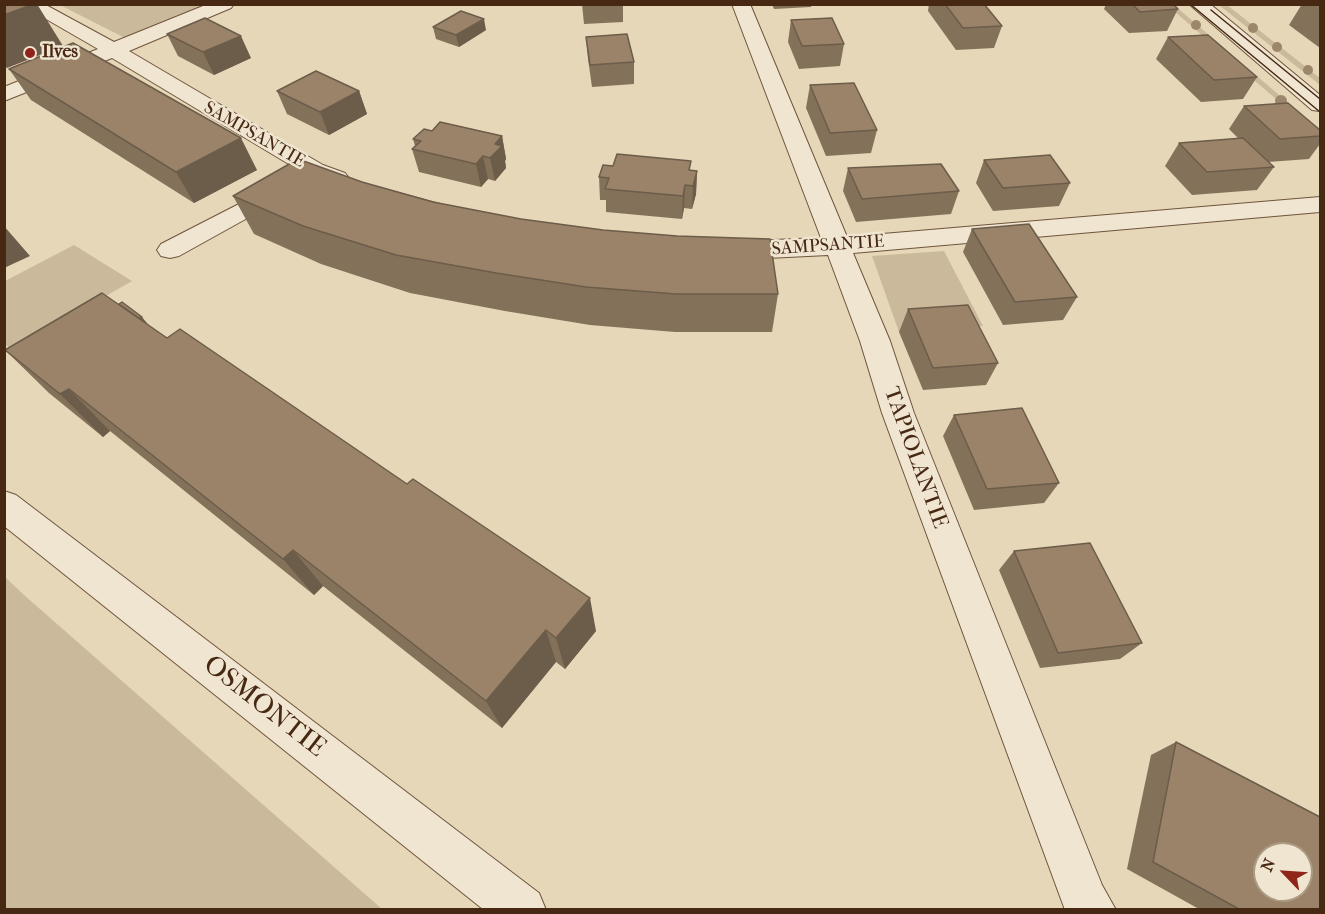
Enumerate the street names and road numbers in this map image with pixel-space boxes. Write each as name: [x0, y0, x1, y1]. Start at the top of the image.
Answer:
street label: SAMPSANTIE: [200, 97, 308, 173]
street label: SAMPSANTIE: [771, 231, 885, 261]
street label: TAPIOLANTIE: [877, 384, 953, 532]
street label: OSMONTIE: [196, 649, 332, 765]

